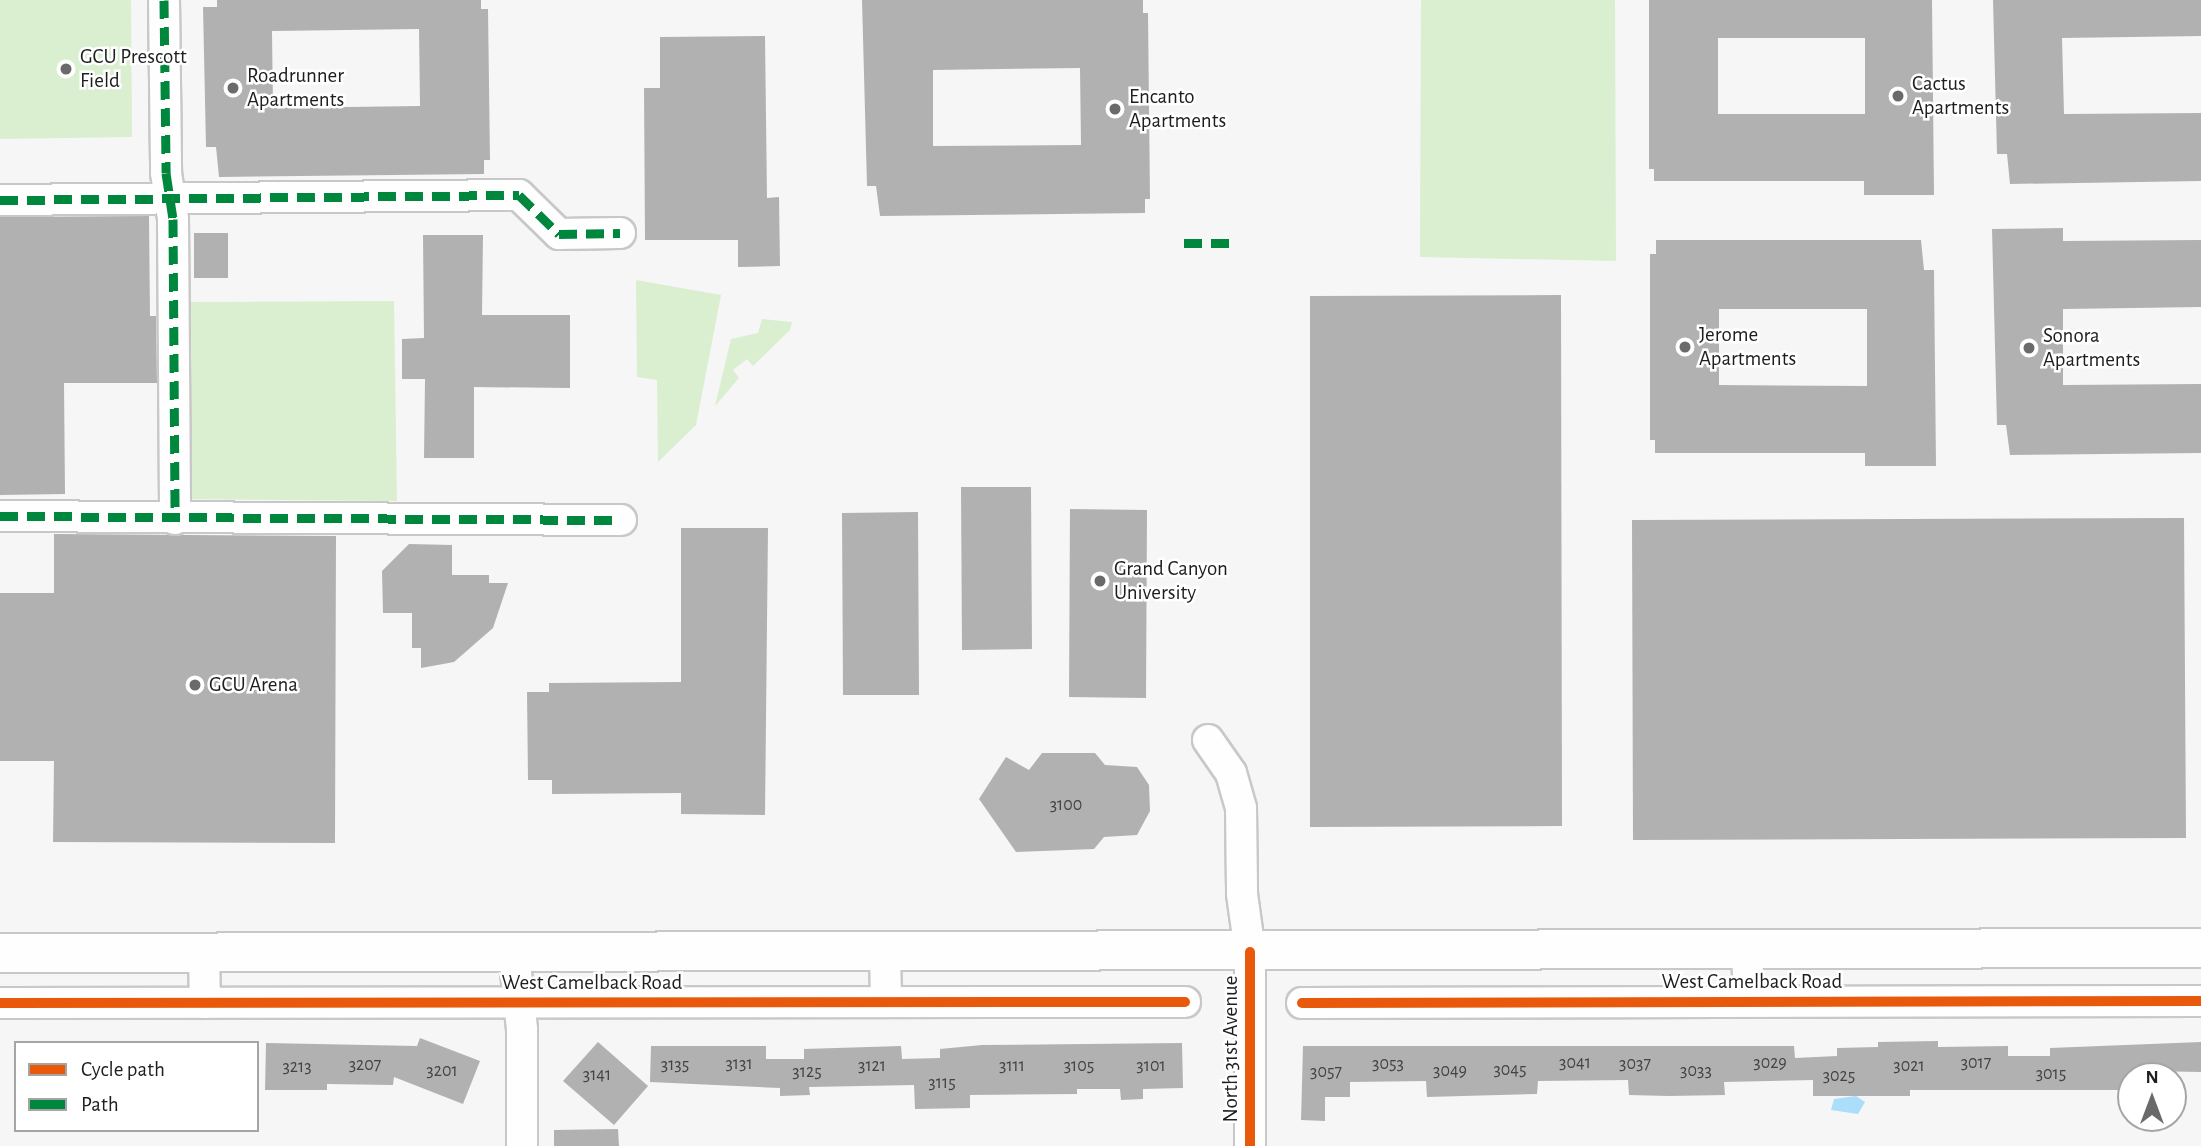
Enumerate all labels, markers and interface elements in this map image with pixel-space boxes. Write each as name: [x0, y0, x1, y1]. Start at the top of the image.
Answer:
place label: GCU Prescott Field: [80, 44, 187, 94]
marker: GCU Prescott Field: [58, 61, 74, 77]
place label: Roadrunner Apartments: [247, 63, 344, 113]
place label: Cactus Apartments: [1912, 71, 2009, 121]
marker: Roadrunner Apartments: [225, 80, 241, 96]
place label: Encanto Apartments: [1129, 84, 1226, 134]
marker: Cactus Apartments: [1890, 88, 1906, 104]
marker: Encanto Apartments: [1107, 101, 1123, 117]
place label: Jerome Apartments: [1699, 322, 1796, 372]
place label: Sonora Apartments: [2043, 323, 2140, 373]
marker: Jerome Apartments: [1677, 339, 1693, 355]
marker: Sonora Apartments: [2021, 340, 2037, 356]
place label: Grand Canyon University: [1114, 556, 1228, 606]
marker: Grand Canyon University: [1092, 573, 1108, 589]
place label: GCU Arena: [209, 672, 298, 698]
marker: GCU Arena: [187, 677, 203, 693]
house number: 3100: [1050, 794, 1082, 816]
street label: West Camelback Road: [1662, 969, 1842, 995]
street label: West Camelback Road: [502, 970, 682, 996]
street label: North 31st Avenue: [1218, 976, 1244, 1122]
legend: [14, 1041, 259, 1132]
house number: 3041: [1559, 1052, 1591, 1074]
house number: 3029: [1753, 1052, 1787, 1074]
house number: 3017: [1961, 1052, 1991, 1074]
house number: 3131: [725, 1053, 753, 1075]
house number: 3053: [1372, 1053, 1404, 1075]
house number: 3037: [1619, 1053, 1651, 1075]
house number: 3207: [349, 1054, 381, 1076]
house number: 3135: [661, 1054, 689, 1076]
house number: 3121: [858, 1055, 886, 1077]
house number: 3111: [999, 1055, 1025, 1077]
house number: 3105: [1064, 1055, 1094, 1077]
house number: 3101: [1136, 1055, 1166, 1077]
house number: 3021: [1893, 1055, 1925, 1077]
house number: 3213: [282, 1056, 312, 1078]
text: Cycle path: [81, 1059, 165, 1080]
house number: 3045: [1493, 1059, 1527, 1081]
house number: 3201: [426, 1060, 458, 1082]
house number: 3049: [1433, 1060, 1467, 1082]
house number: 3033: [1680, 1060, 1712, 1082]
house number: 3125: [792, 1061, 822, 1083]
house number: 3057: [1310, 1061, 1342, 1083]
north arrow: [2117, 1062, 2187, 1132]
house number: 3015: [2036, 1063, 2066, 1085]
house number: 3141: [583, 1064, 611, 1086]
house number: 3025: [1823, 1065, 1855, 1087]
text: N: [2145, 1068, 2159, 1087]
house number: 3115: [928, 1072, 956, 1094]
text: Path: [81, 1094, 119, 1115]

